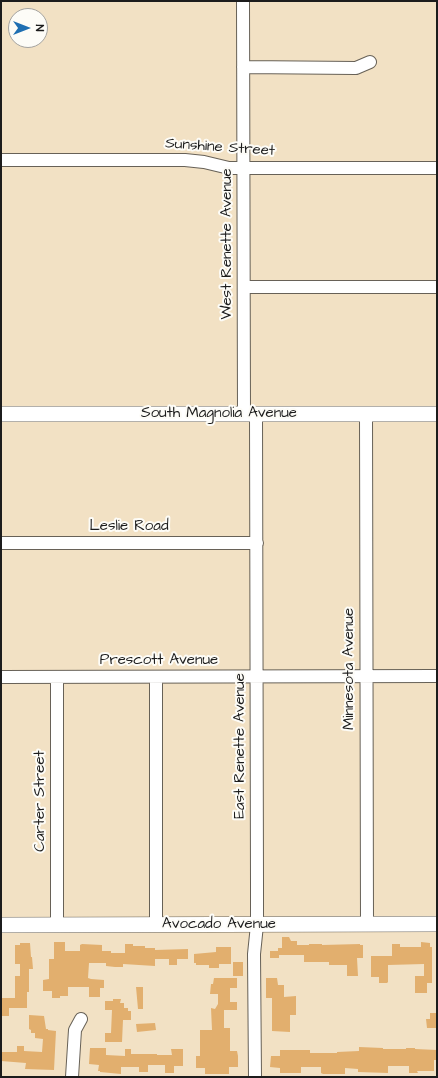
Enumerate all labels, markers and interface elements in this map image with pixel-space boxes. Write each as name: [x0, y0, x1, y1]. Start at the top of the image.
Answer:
north arrow: [8, 8, 48, 48]
text: N: [32, 25, 47, 31]
street label: Sunshine Street: [165, 135, 275, 161]
street label: West Renette Avenue: [219, 168, 237, 320]
street label: South Magnolia Avenue: [141, 405, 297, 423]
street label: Leslie Road: [89, 518, 169, 536]
street label: Minnesota Avenue: [341, 608, 359, 730]
street label: Prescott Avenue: [100, 652, 218, 670]
street label: East Renette Avenue: [232, 673, 250, 819]
street label: Carter Street: [32, 750, 50, 852]
street label: Avocado Avenue: [162, 916, 276, 934]

